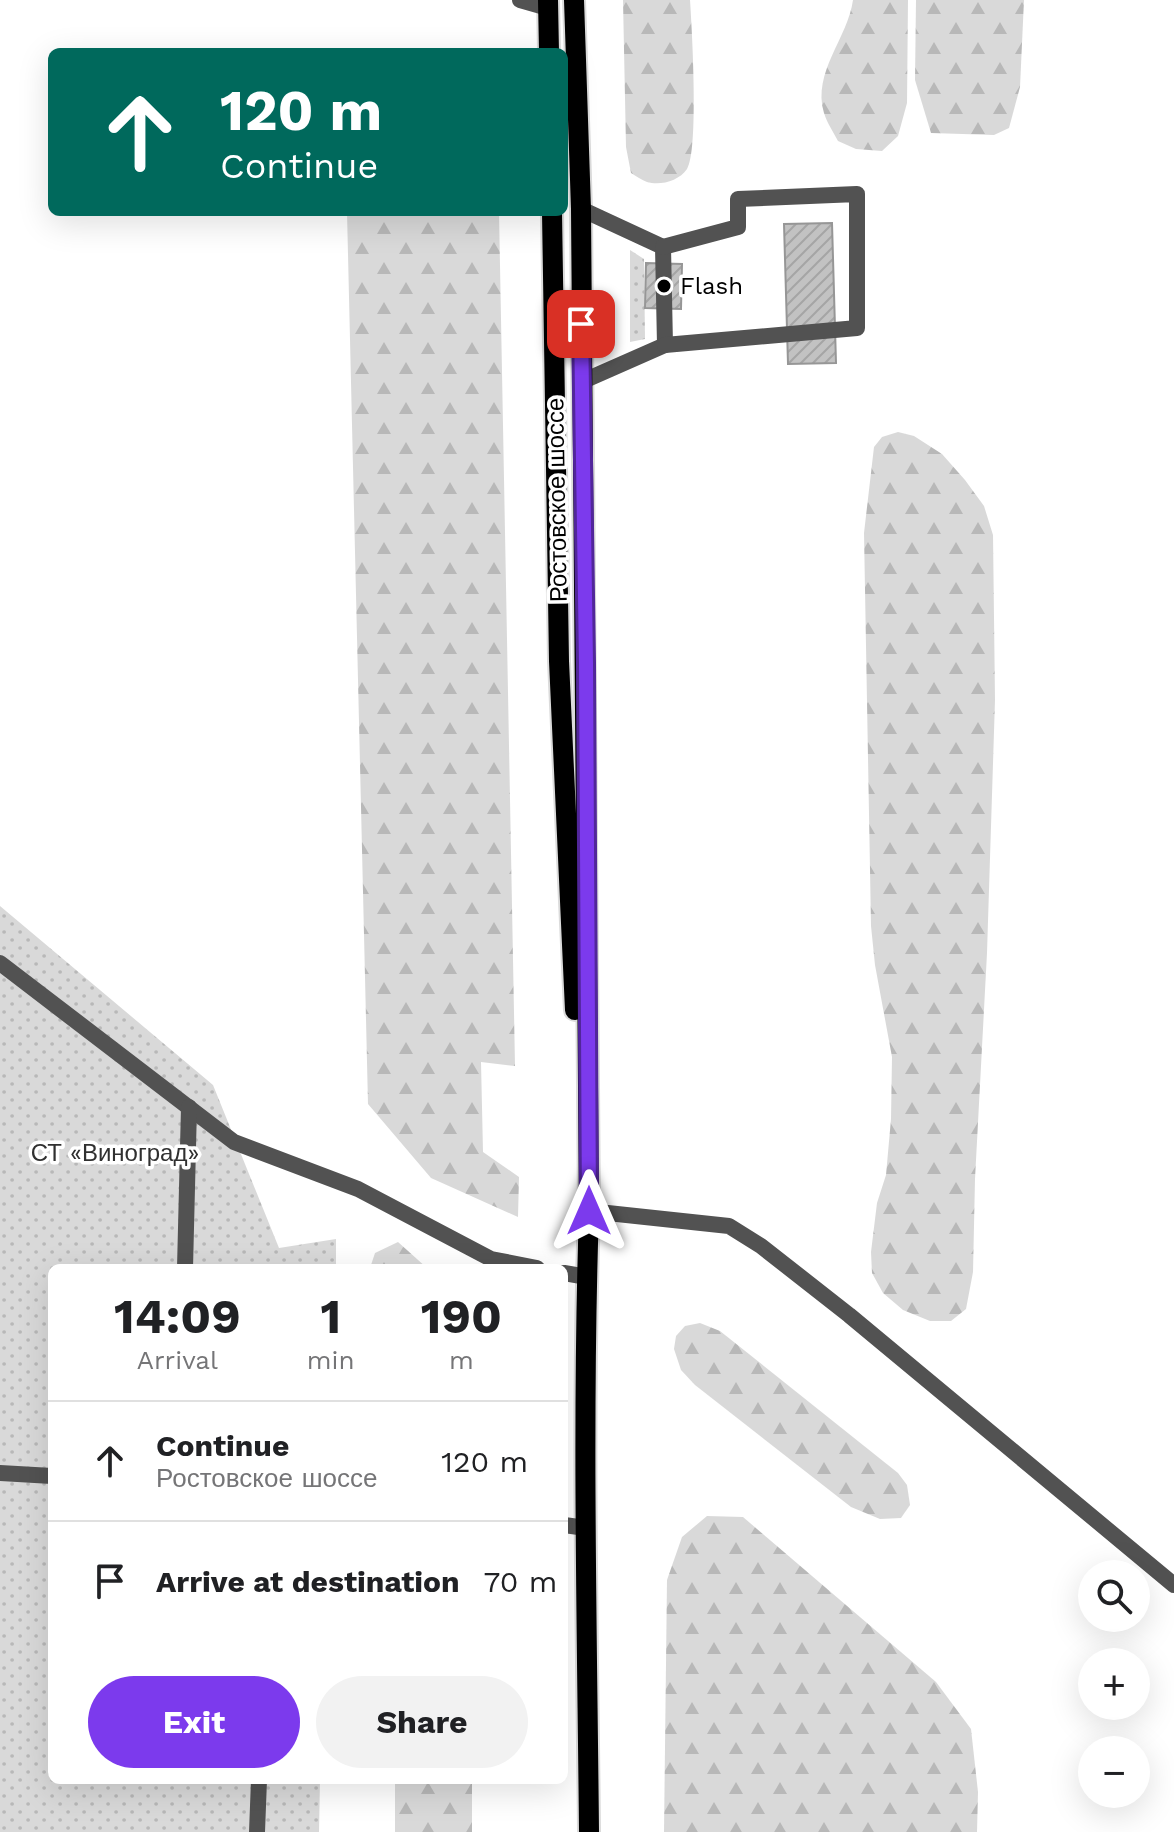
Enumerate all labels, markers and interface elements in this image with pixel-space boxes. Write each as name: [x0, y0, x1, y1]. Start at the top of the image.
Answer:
text: 120 m: [220, 78, 382, 144]
icon: ahead: [88, 80, 192, 184]
text: Continue: [220, 145, 378, 187]
place label: Flash: [680, 272, 743, 300]
marker: Flash: [655, 277, 673, 295]
pin: [547, 290, 615, 358]
icon: arrive: [559, 302, 603, 346]
street label: Ростовское шоссе: [541, 398, 573, 602]
park label: СТ «Виноград»: [31, 1139, 199, 1167]
position arrow: [547, 1169, 631, 1253]
text: 14:09: [114, 1288, 241, 1345]
text: 1: [320, 1288, 341, 1345]
text: 190: [421, 1288, 502, 1345]
text: Arrival: [137, 1345, 218, 1375]
text: min: [307, 1345, 355, 1375]
text: m: [449, 1345, 474, 1375]
text: Continue: [156, 1428, 289, 1463]
icon: ahead: [88, 1439, 132, 1483]
text: 120 m: [441, 1444, 528, 1479]
text: Ростовское шоссе: [156, 1463, 378, 1493]
icon: arrive: [88, 1559, 132, 1603]
map controls: [1078, 1560, 1150, 1808]
button: search: [1078, 1560, 1150, 1632]
text: Arrive at destination: [156, 1564, 460, 1599]
text: 70 m: [484, 1564, 557, 1599]
button: +: [1078, 1648, 1150, 1720]
button: Exit: [88, 1676, 300, 1768]
button: Share: [316, 1676, 528, 1768]
button: −: [1078, 1736, 1150, 1808]

